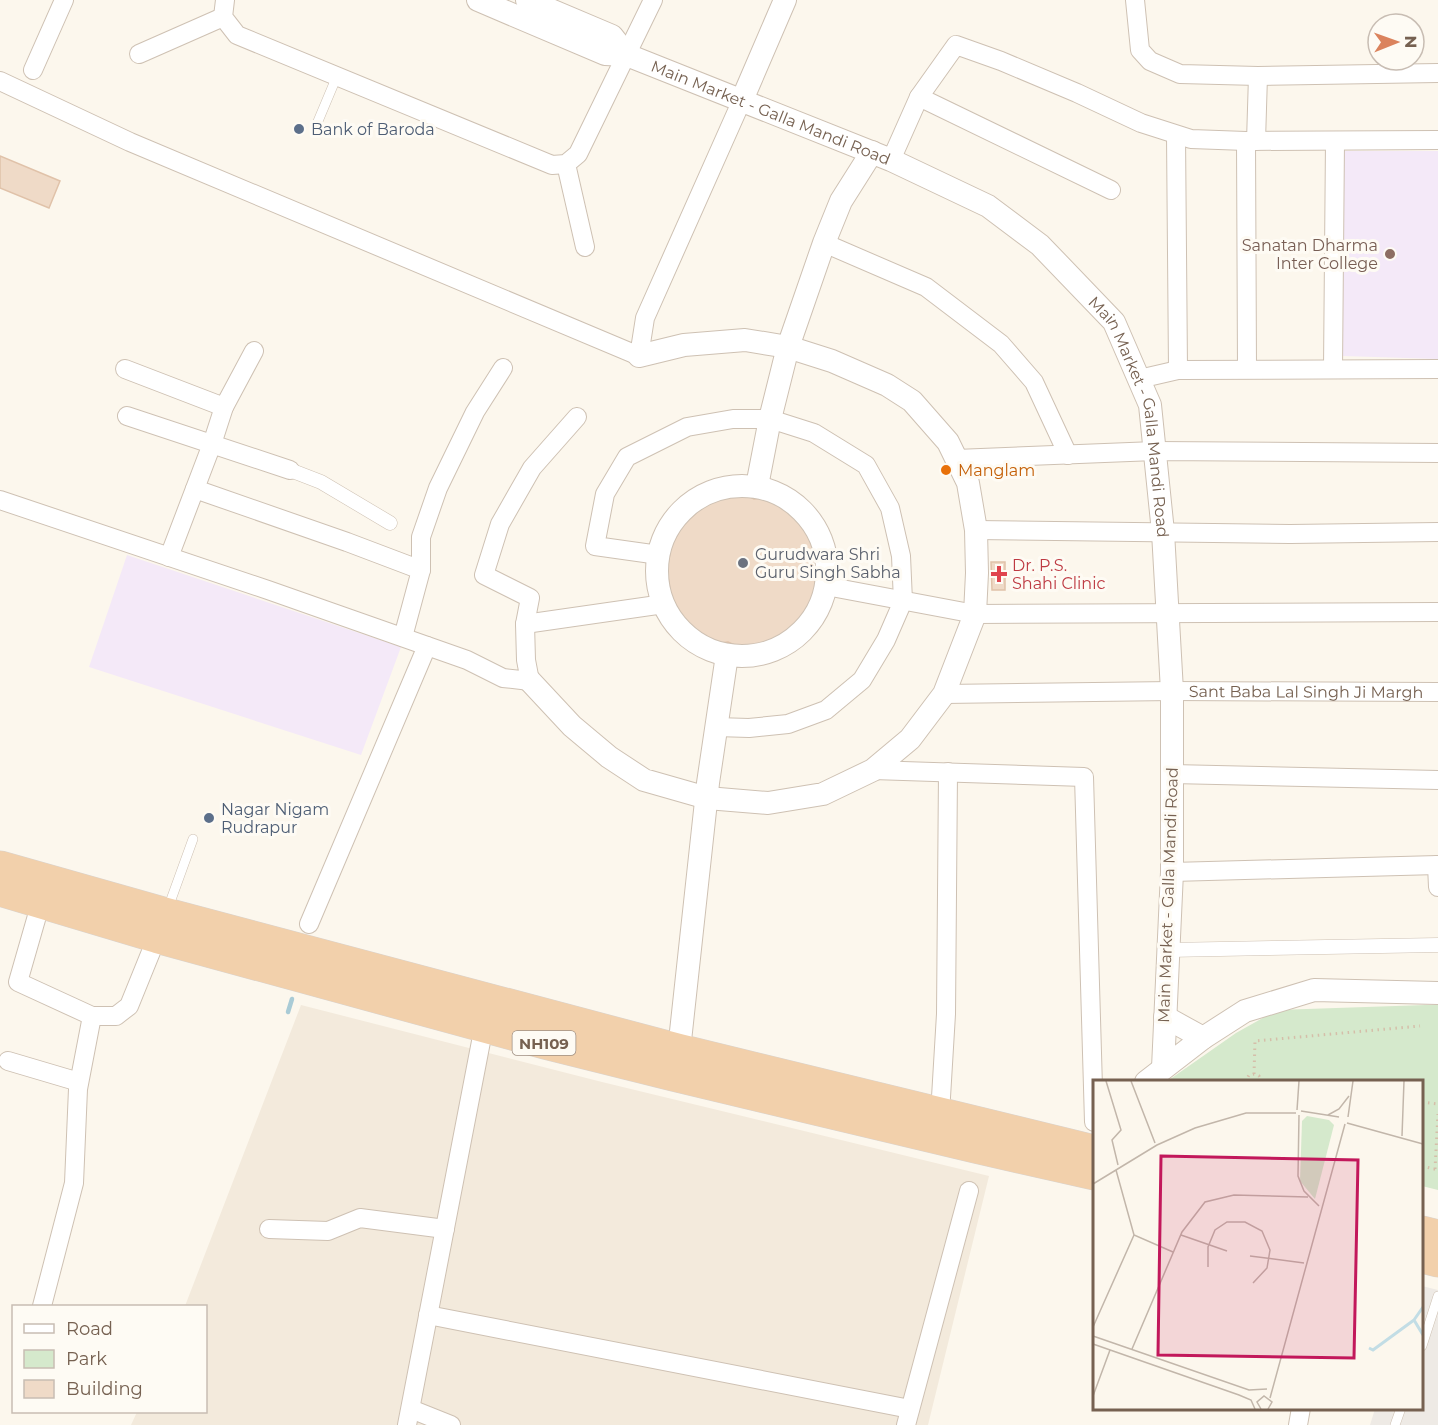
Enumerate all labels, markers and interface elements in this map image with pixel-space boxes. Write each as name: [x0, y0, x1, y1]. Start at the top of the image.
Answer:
north arrow: [1366, 12, 1426, 72]
text: N: [1401, 35, 1420, 48]
street label: Main Market - Galla Mandi Road: [649, 56, 893, 168]
place label: Bank of Baroda: [311, 120, 435, 139]
marker: Bank of Baroda: [292, 122, 306, 136]
place label: Sanatan Dharma Inter College: [1242, 236, 1378, 273]
marker: Sanatan Dharma Inter College: [1383, 247, 1397, 261]
street label: Main Market - Galla Mandi Road: [1085, 292, 1173, 538]
place label: Manglam: [958, 461, 1035, 480]
marker: Manglam: [939, 463, 953, 477]
place label: Gurudwara Shri Guru Singh Sabha: [755, 545, 901, 582]
marker: Gurudwara Shri Guru Singh Sabha: [736, 556, 750, 570]
place label: Dr. P.S. Shahi Clinic: [1012, 556, 1106, 593]
marker: Dr. P.S. Shahi Clinic: [990, 565, 1008, 583]
street label: Sant Baba Lal Singh Ji Margh: [1189, 682, 1423, 701]
street label: Main Market - Galla Mandi Road: [1154, 767, 1182, 1023]
place label: Nagar Nigam Rudrapur: [221, 800, 329, 837]
marker: Nagar Nigam Rudrapur: [202, 811, 216, 825]
road number: NH109: [512, 1031, 576, 1055]
inset map: [1093, 1080, 1423, 1410]
legend: [12, 1305, 207, 1413]
text: Road: [66, 1318, 113, 1340]
text: Park: [66, 1348, 107, 1370]
text: Building: [66, 1378, 143, 1400]

